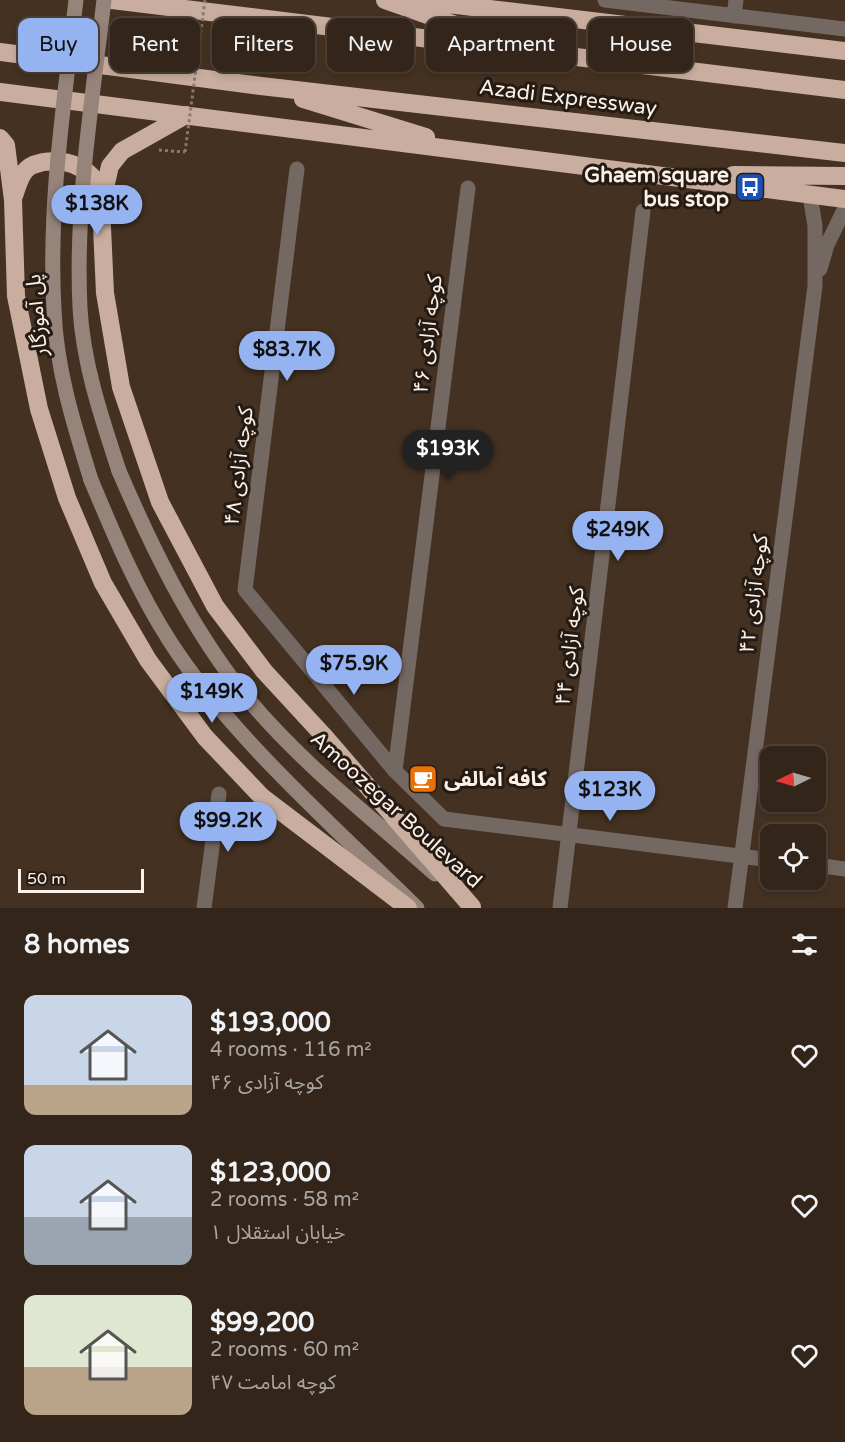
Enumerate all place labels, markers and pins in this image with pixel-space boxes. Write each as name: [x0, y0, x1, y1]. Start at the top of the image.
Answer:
place label: Ghaem square bus stop: [584, 163, 729, 212]
bus stop icon: Ghaem square bus stop: [734, 171, 766, 203]
pin: $138K: [55, 185, 139, 236]
pin: $83.7K: [238, 331, 336, 382]
pin: $193K: [406, 430, 490, 481]
pin: $249K: [576, 511, 660, 562]
pin: $75.9K: [305, 645, 403, 696]
pin: $149K: [170, 673, 254, 724]
cafe icon: کافه آمالفی: [407, 763, 439, 795]
place label: کافه آمالفی: [444, 766, 547, 792]
pin: $123K: [568, 771, 652, 822]
pin: $99.2K: [179, 802, 277, 853]

